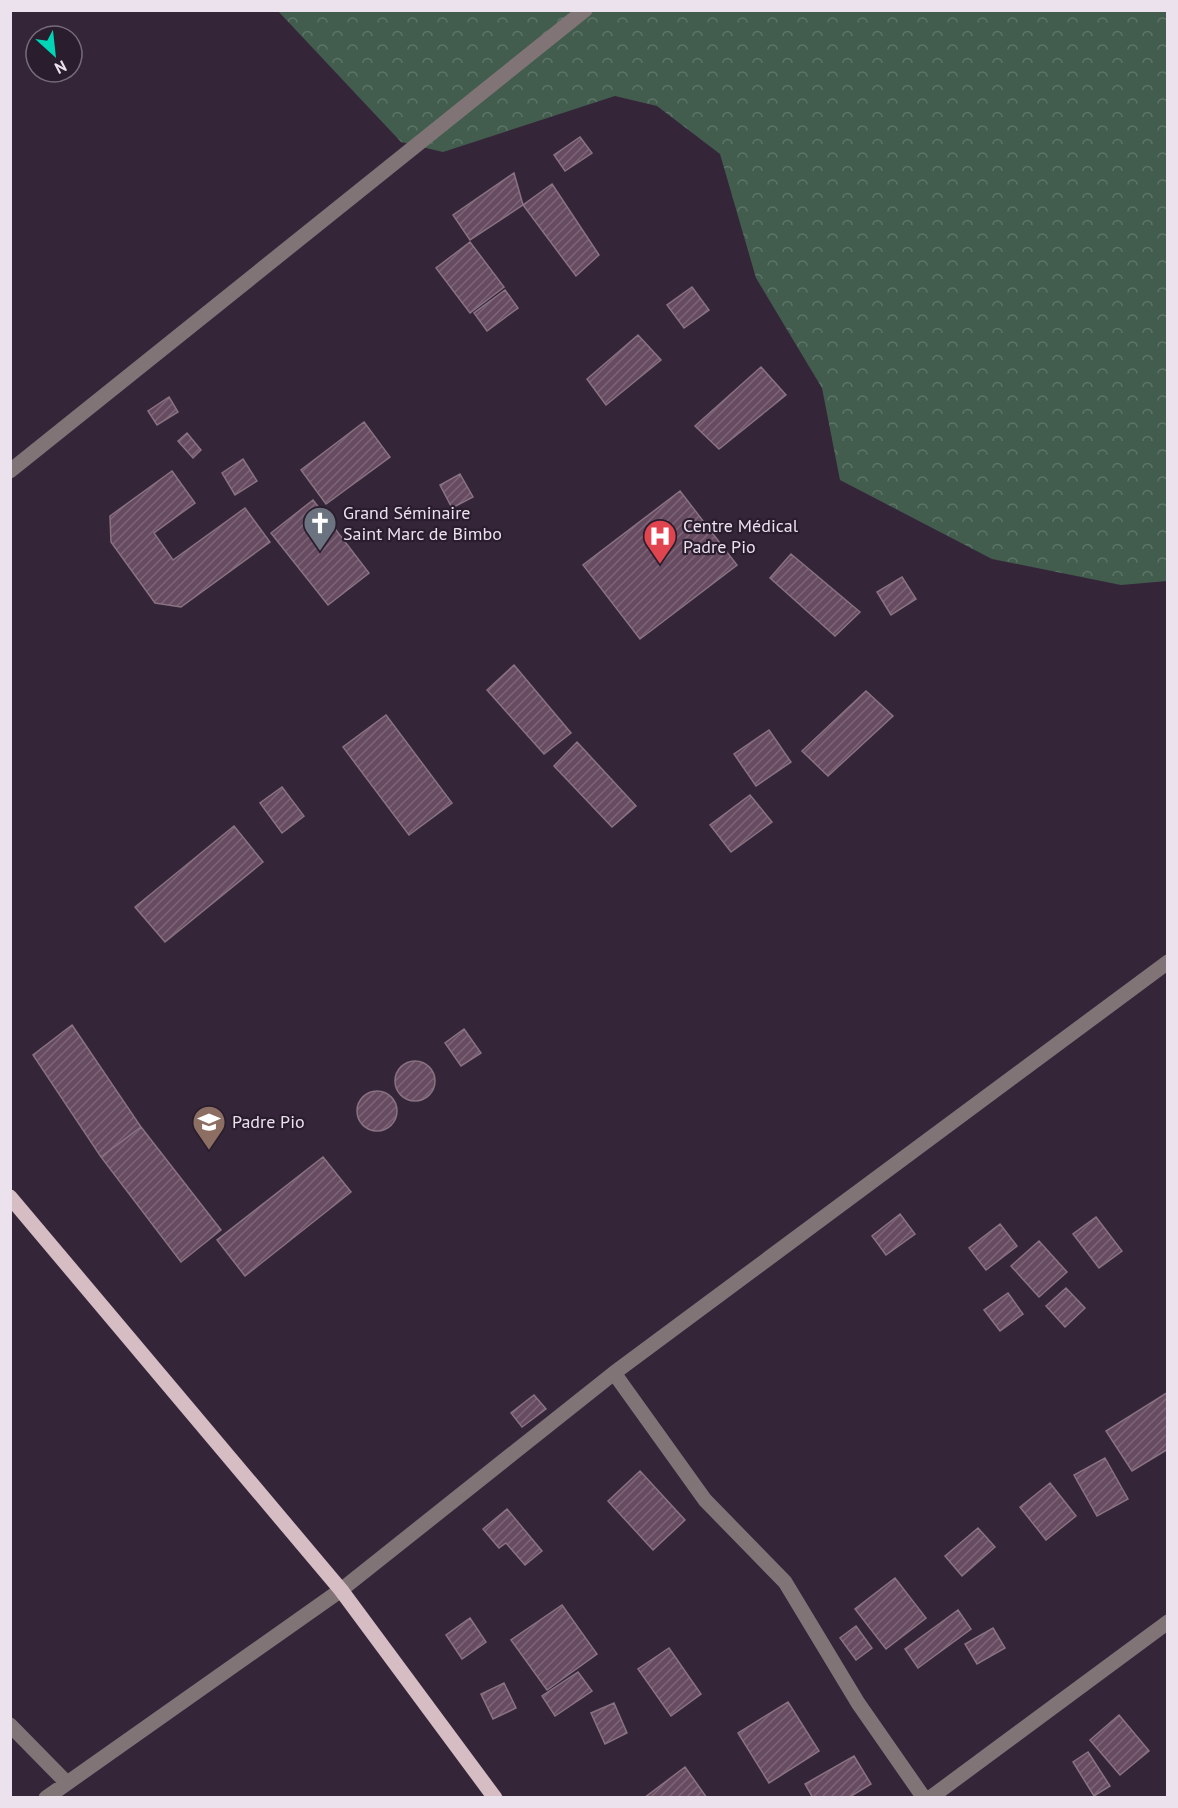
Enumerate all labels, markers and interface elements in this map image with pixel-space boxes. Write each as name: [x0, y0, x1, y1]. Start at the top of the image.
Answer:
north arrow: [24, 24, 84, 84]
text: N: [52, 56, 70, 79]
place label: Grand Séminaire Saint Marc de Bimbo: [343, 501, 502, 545]
church icon: Grand Séminaire Saint Marc de Bimbo: [302, 505, 338, 552]
place label: Centre Médical Padre Pio: [683, 514, 799, 558]
hospital icon: Centre Médical Padre Pio: [642, 518, 678, 565]
school or university icon: Padre Pio: [191, 1104, 227, 1151]
place label: Padre Pio: [232, 1110, 305, 1133]

